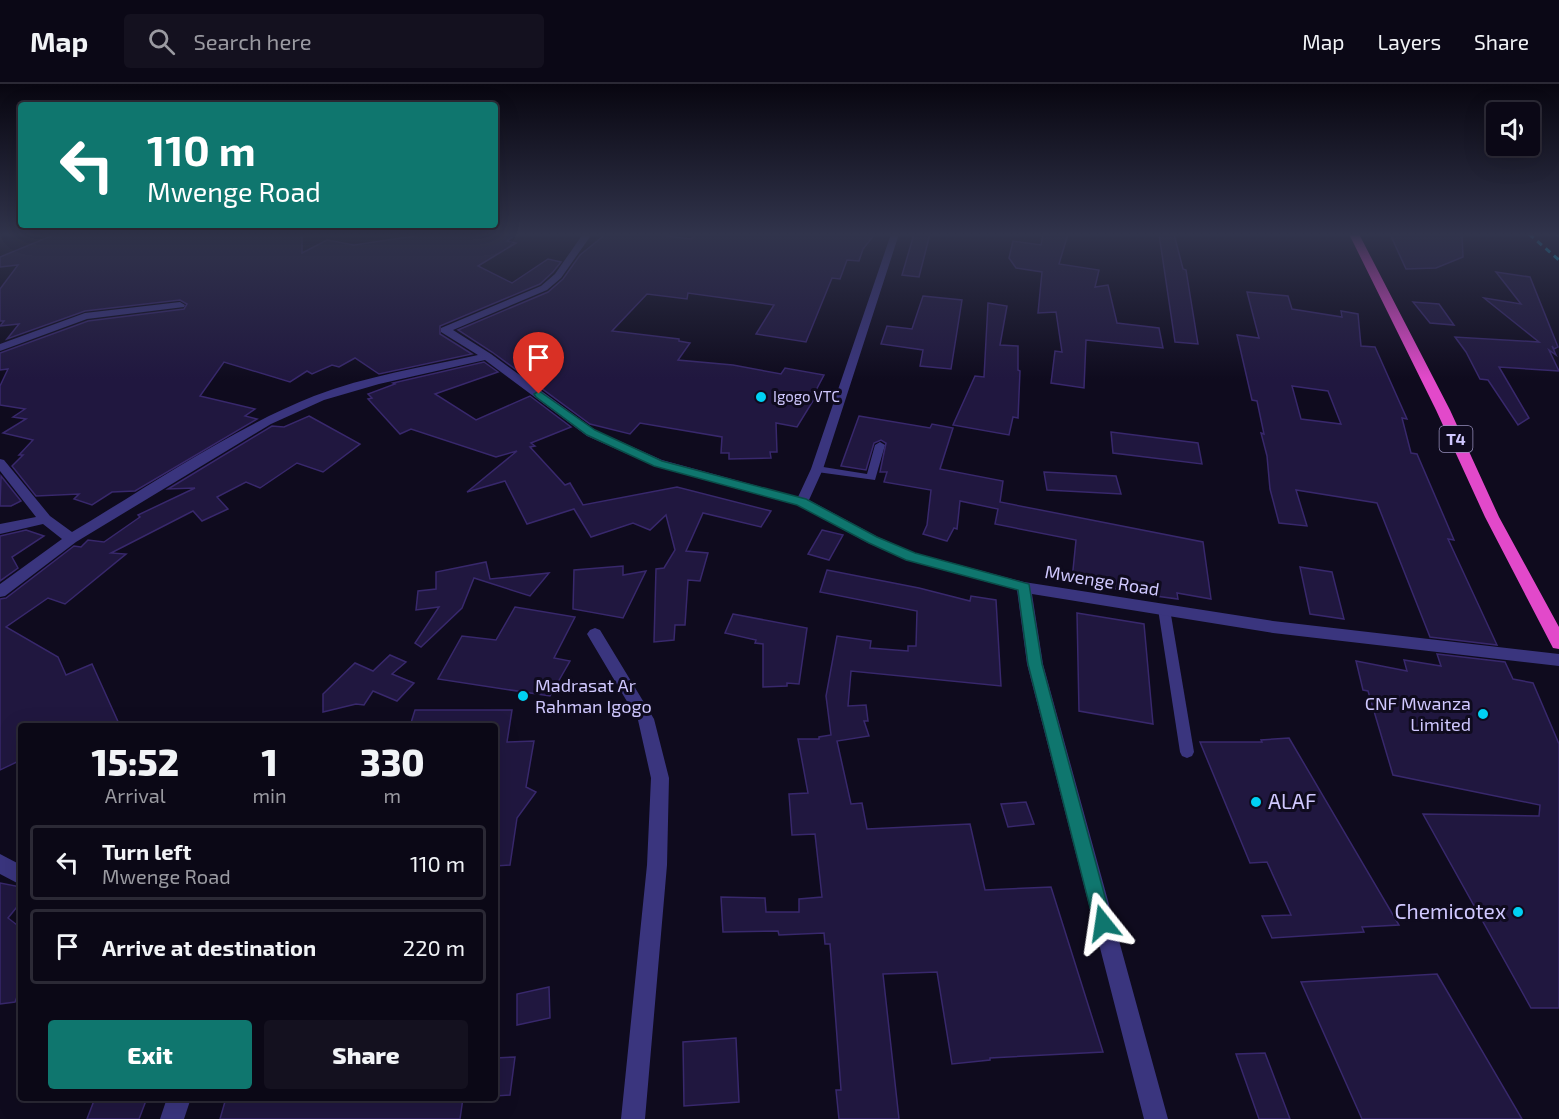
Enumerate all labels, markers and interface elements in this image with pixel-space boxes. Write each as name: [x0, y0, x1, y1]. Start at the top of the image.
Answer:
search box: [124, 14, 544, 68]
text: Map: [30, 24, 88, 58]
icon: search: [145, 25, 178, 58]
text: Search here: [193, 28, 312, 54]
text: Map: [1302, 29, 1344, 54]
text: Layers: [1377, 29, 1441, 54]
text: Share: [1474, 29, 1529, 54]
map controls: [1486, 102, 1540, 156]
button: sound: [1486, 102, 1540, 156]
text: 110 m: [147, 124, 256, 174]
icon: left: [48, 126, 126, 204]
text: Mwenge Road: [147, 175, 321, 207]
pin: [513, 332, 564, 394]
icon: arrive: [522, 341, 555, 374]
place label: Igogo VTC: [773, 387, 840, 405]
marker: Igogo VTC: [754, 390, 768, 404]
road number: T4: [1440, 426, 1472, 452]
street label: Mwenge Road: [1043, 560, 1161, 600]
place label: Madrasat Ar Rahman Igogo: [535, 674, 652, 717]
marker: Madrasat Ar Rahman Igogo: [516, 689, 530, 703]
place label: CNF Mwanza Limited: [1365, 692, 1471, 735]
marker: CNF Mwanza Limited: [1476, 707, 1490, 721]
text: 15:52: [91, 740, 179, 783]
text: 1: [261, 740, 278, 783]
text: 330: [360, 740, 425, 783]
text: Arrival: [105, 783, 166, 807]
text: min: [252, 783, 287, 807]
text: m: [384, 783, 401, 807]
place label: ALAF: [1268, 788, 1316, 813]
marker: ALAF: [1249, 795, 1263, 809]
text: Turn left: [102, 838, 191, 864]
icon: left: [51, 846, 84, 879]
text: 110 m: [410, 850, 465, 876]
text: Mwenge Road: [102, 864, 231, 888]
position arrow: [1071, 891, 1135, 955]
place label: Chemicotex: [1395, 898, 1506, 923]
marker: Chemicotex: [1511, 905, 1525, 919]
icon: arrive: [51, 930, 84, 963]
text: Arrive at destination: [102, 934, 316, 960]
text: 220 m: [403, 934, 465, 960]
button: Exit: [48, 1020, 252, 1089]
button: Share: [264, 1020, 468, 1089]

